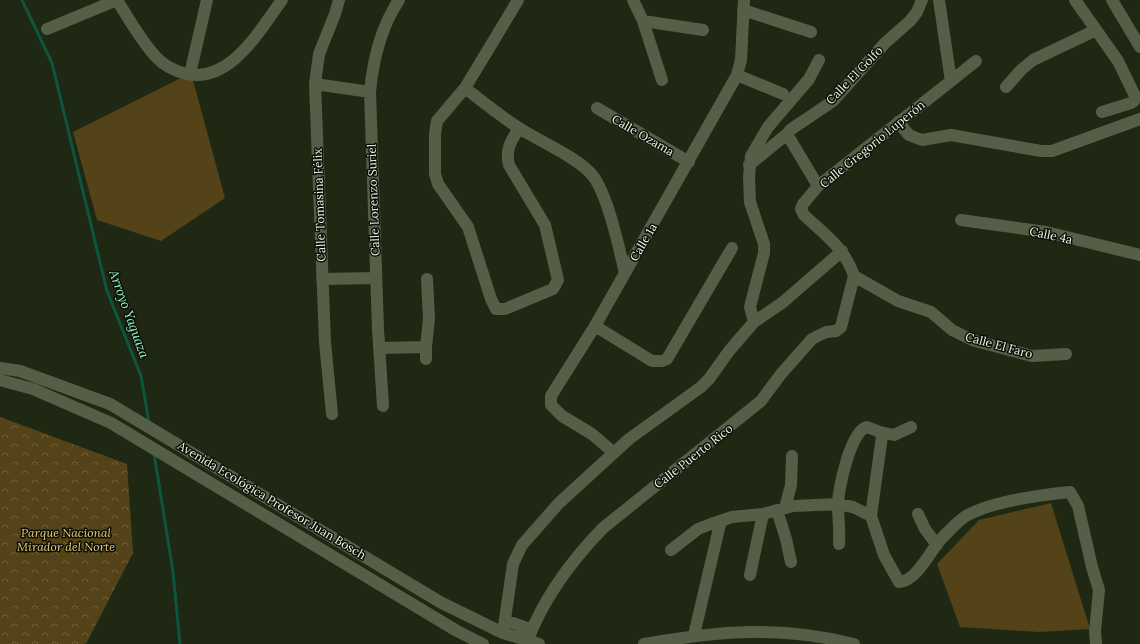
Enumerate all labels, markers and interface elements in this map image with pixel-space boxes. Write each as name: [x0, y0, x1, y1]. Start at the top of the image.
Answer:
street label: Calle El Golfo: [823, 43, 885, 107]
street label: Calle Gregorio Luperón: [816, 97, 928, 191]
street label: Calle Ozama: [609, 111, 677, 159]
street label: Calle Lorenzo Suriel: [364, 144, 382, 256]
street label: Calle Tomasina Félix: [310, 148, 328, 262]
street label: Calle 1a: [626, 220, 660, 264]
street label: Calle 4a: [1028, 223, 1074, 247]
water label: Arroyo Yaguaza: [105, 267, 153, 361]
street label: Calle El Faro: [964, 329, 1034, 361]
street label: Calle Puerto Rico: [651, 421, 735, 491]
street label: Avenida Ecológica Profesor Juan Bosch: [174, 437, 369, 562]
park label: Parque Nacional Mirador del Norte: [17, 525, 115, 554]

